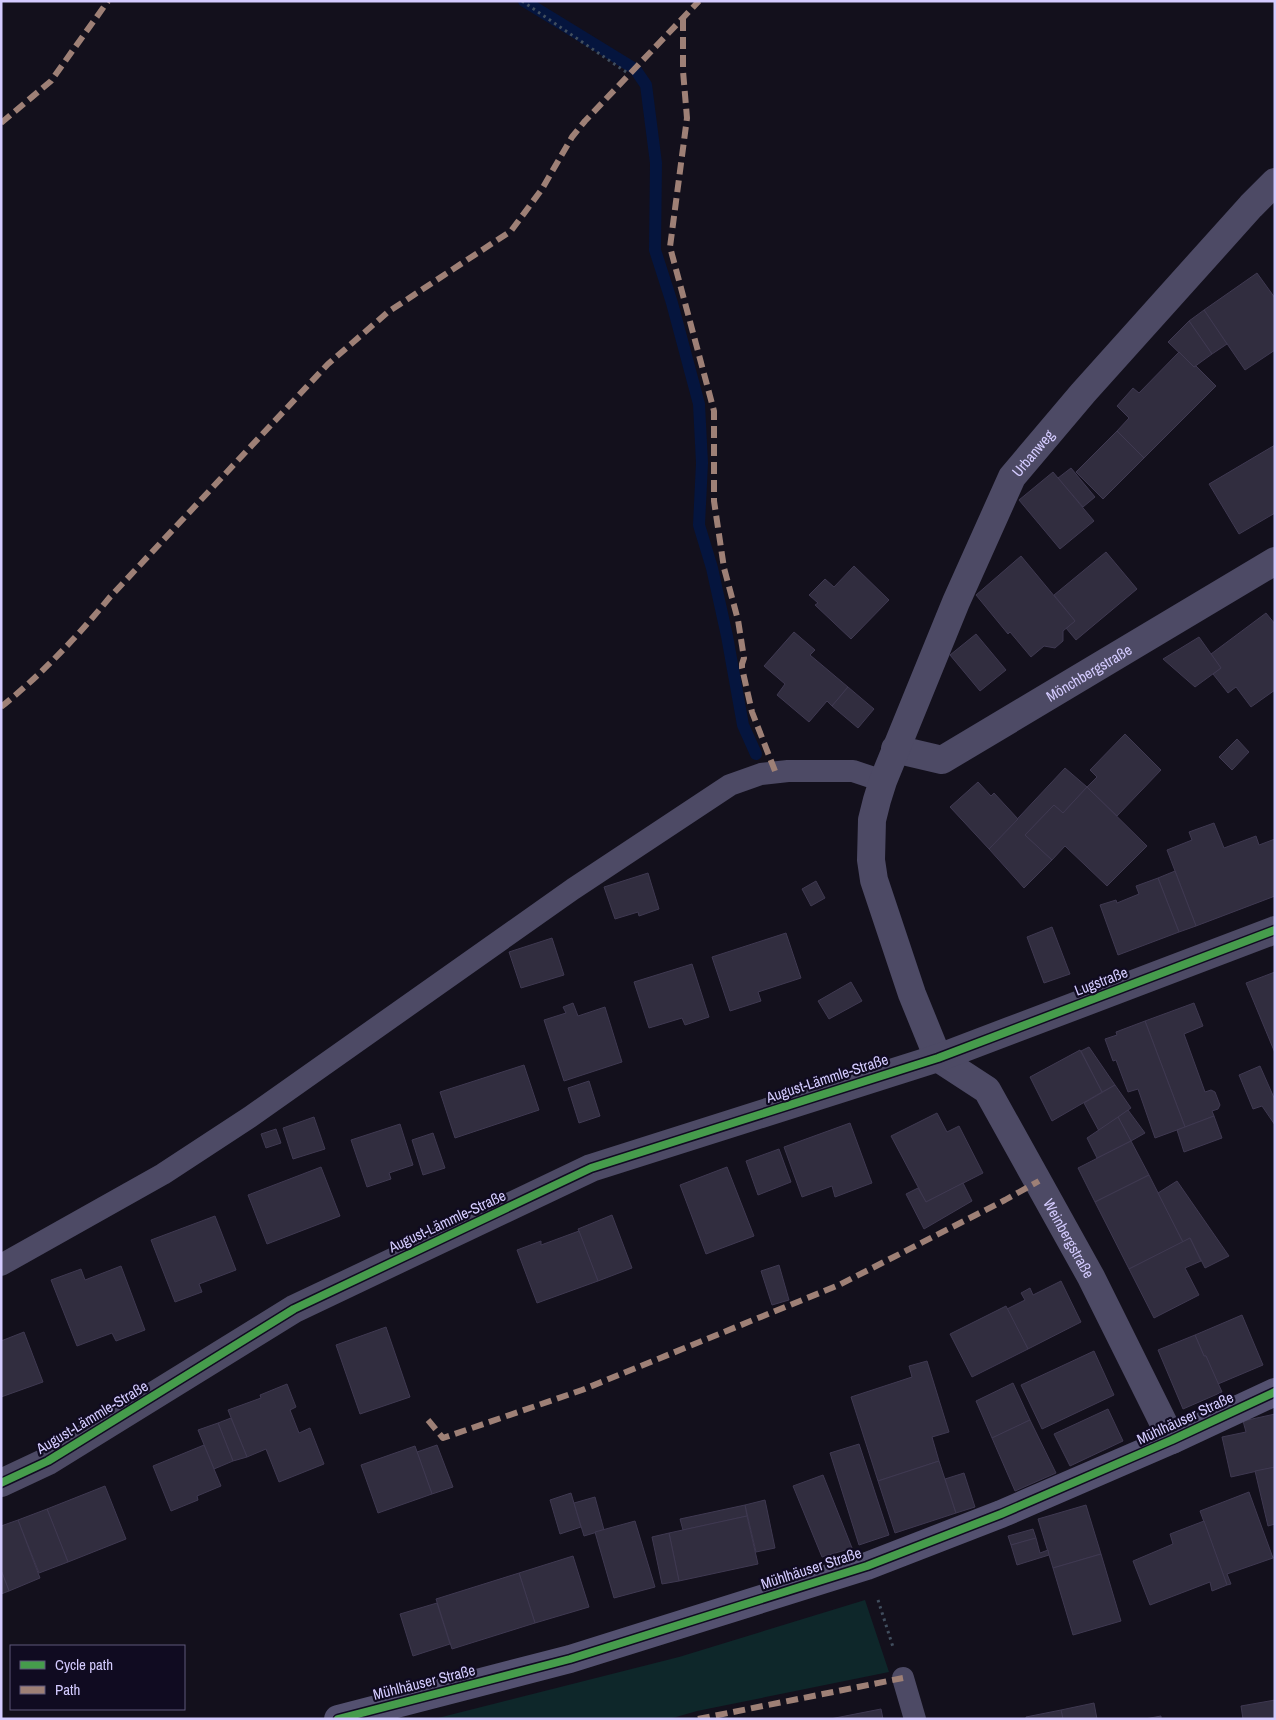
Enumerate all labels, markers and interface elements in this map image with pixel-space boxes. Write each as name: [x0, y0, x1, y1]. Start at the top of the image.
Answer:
street label: Urbanweg: [1006, 424, 1059, 481]
street label: Mönchbergstraße: [1042, 639, 1135, 706]
street label: Lugstraße: [1071, 961, 1131, 1001]
street label: August-Lämmle-Straße: [762, 1048, 891, 1108]
street label: August-Lämmle-Straße: [384, 1185, 509, 1258]
street label: Weinbergstraße: [1039, 1195, 1100, 1282]
street label: August-Lämmle-Straße: [31, 1375, 152, 1459]
street label: Mühlhäuser Straße: [1133, 1386, 1237, 1450]
street label: Mühlhäuser Straße: [758, 1542, 864, 1594]
legend: [10, 1645, 185, 1710]
text: Cycle path: [55, 1654, 113, 1675]
street label: Mühlhäuser Straße: [371, 1659, 477, 1705]
text: Path: [55, 1679, 80, 1700]

